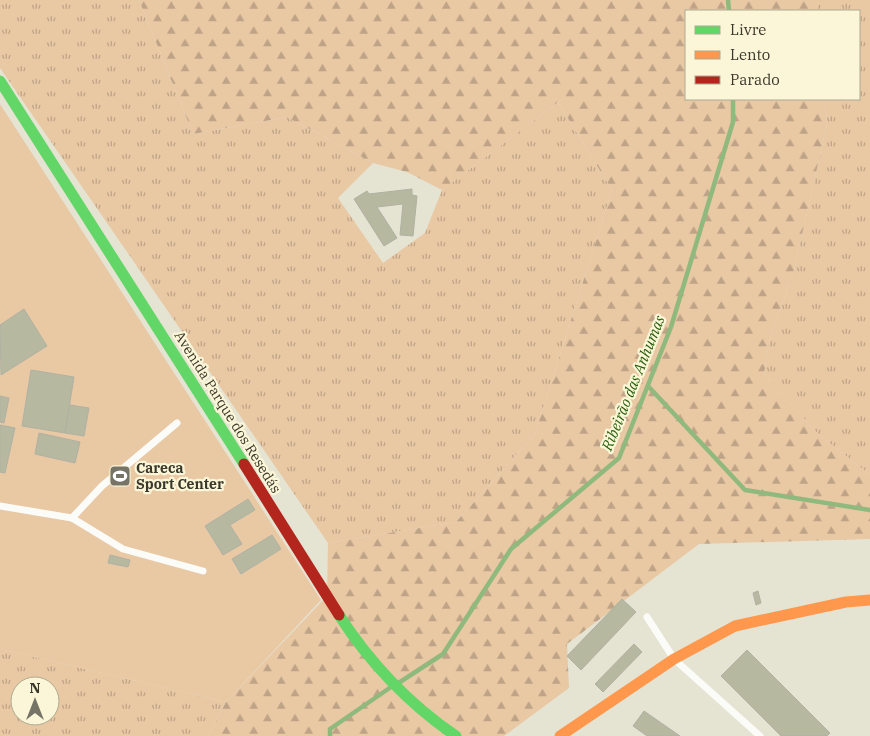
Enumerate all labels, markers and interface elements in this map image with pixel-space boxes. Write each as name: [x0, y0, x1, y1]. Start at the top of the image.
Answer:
legend: [685, 10, 860, 100]
text: Livre: [730, 20, 766, 39]
text: Lento: [730, 45, 770, 64]
text: Parado: [730, 70, 780, 89]
water label: Ribeirão das Anhumas: [597, 312, 669, 454]
street label: Avenida Parque dos Resedás: [171, 328, 285, 496]
place label: Careca Sport Center: [136, 459, 224, 493]
sports icon: Careca Sport Center: [108, 464, 132, 488]
north arrow: [10, 676, 60, 726]
text: N: [29, 679, 41, 697]

